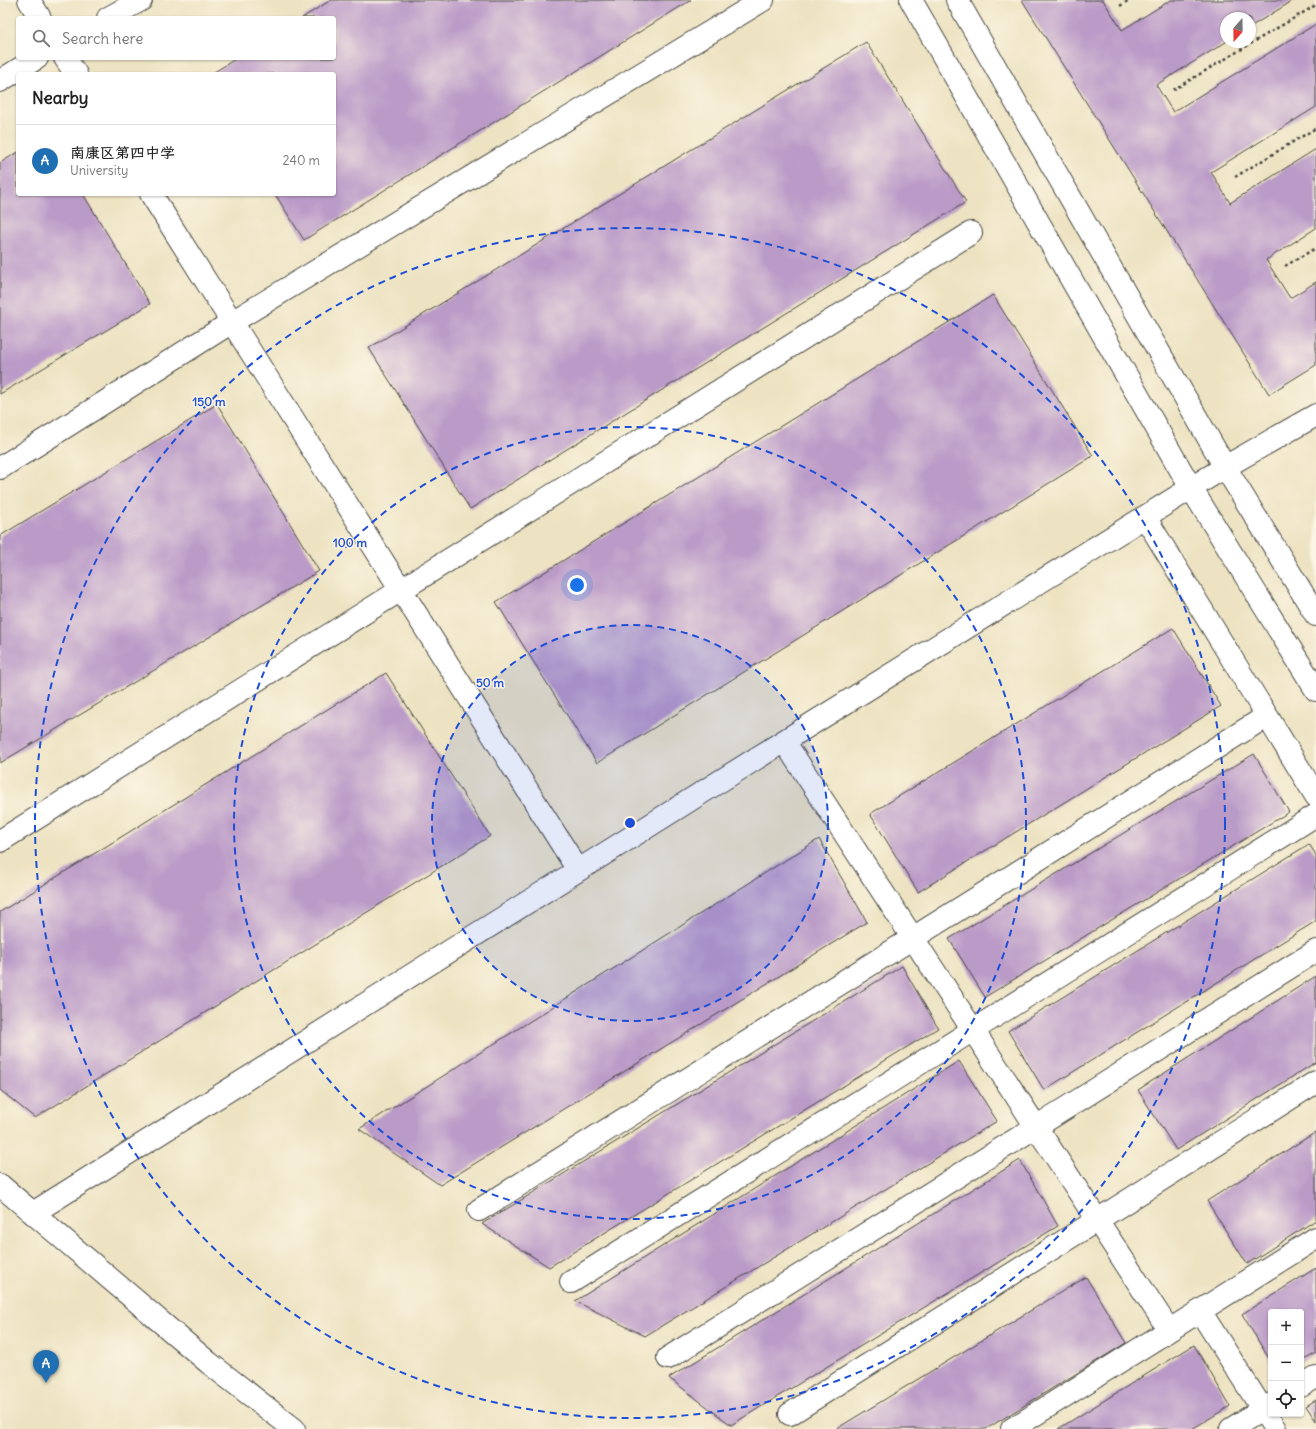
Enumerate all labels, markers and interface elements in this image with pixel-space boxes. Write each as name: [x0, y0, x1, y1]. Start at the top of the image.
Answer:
north arrow: [1220, 12, 1256, 48]
search box: [16, 16, 336, 60]
icon: search: [30, 27, 52, 49]
text: Search here: [62, 29, 143, 48]
text: Nearby: [32, 87, 88, 109]
text: 南康区第四中学: [70, 143, 175, 162]
text: A: [41, 152, 49, 169]
text: 240 m: [283, 152, 320, 169]
text: University: [70, 162, 128, 179]
text: 150 m: [193, 394, 226, 409]
text: 100 m: [333, 535, 367, 550]
your location: [567, 575, 587, 595]
text: 50 m: [476, 675, 505, 690]
centre of rings: [623, 816, 637, 830]
map controls: [1268, 1309, 1304, 1417]
button: +: [1268, 1309, 1304, 1345]
button: −: [1268, 1345, 1304, 1381]
pin: A: [33, 1350, 59, 1383]
button: locate: [1268, 1381, 1304, 1417]

